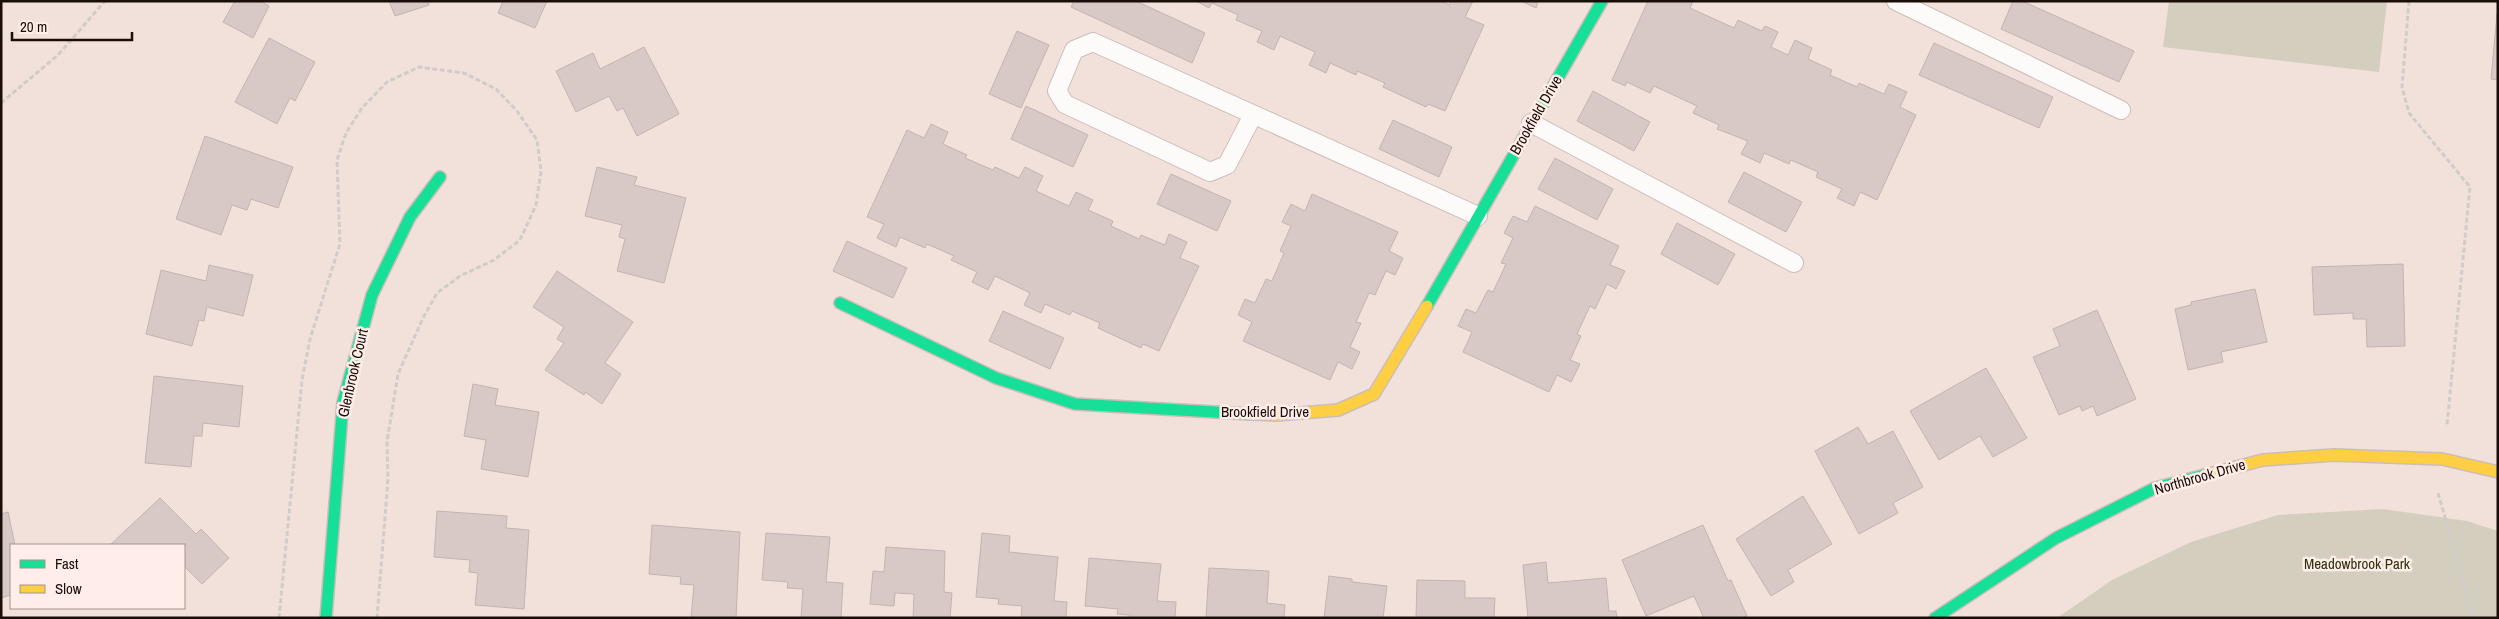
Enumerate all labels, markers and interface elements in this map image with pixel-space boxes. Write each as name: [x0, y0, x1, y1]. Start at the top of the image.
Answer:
scale bar: [12, 10, 132, 42]
text: 20 m: [20, 16, 47, 37]
street label: Brookfield Drive: [1504, 71, 1567, 158]
street label: Glenbrook Court: [332, 326, 373, 419]
street label: Brookfield Drive: [1221, 401, 1309, 422]
street label: Northbrook Drive: [2152, 453, 2248, 500]
legend: [10, 544, 185, 609]
text: Fast: [55, 553, 79, 574]
park label: Meadowbrook Park: [2304, 553, 2411, 574]
text: Slow: [55, 578, 82, 599]

